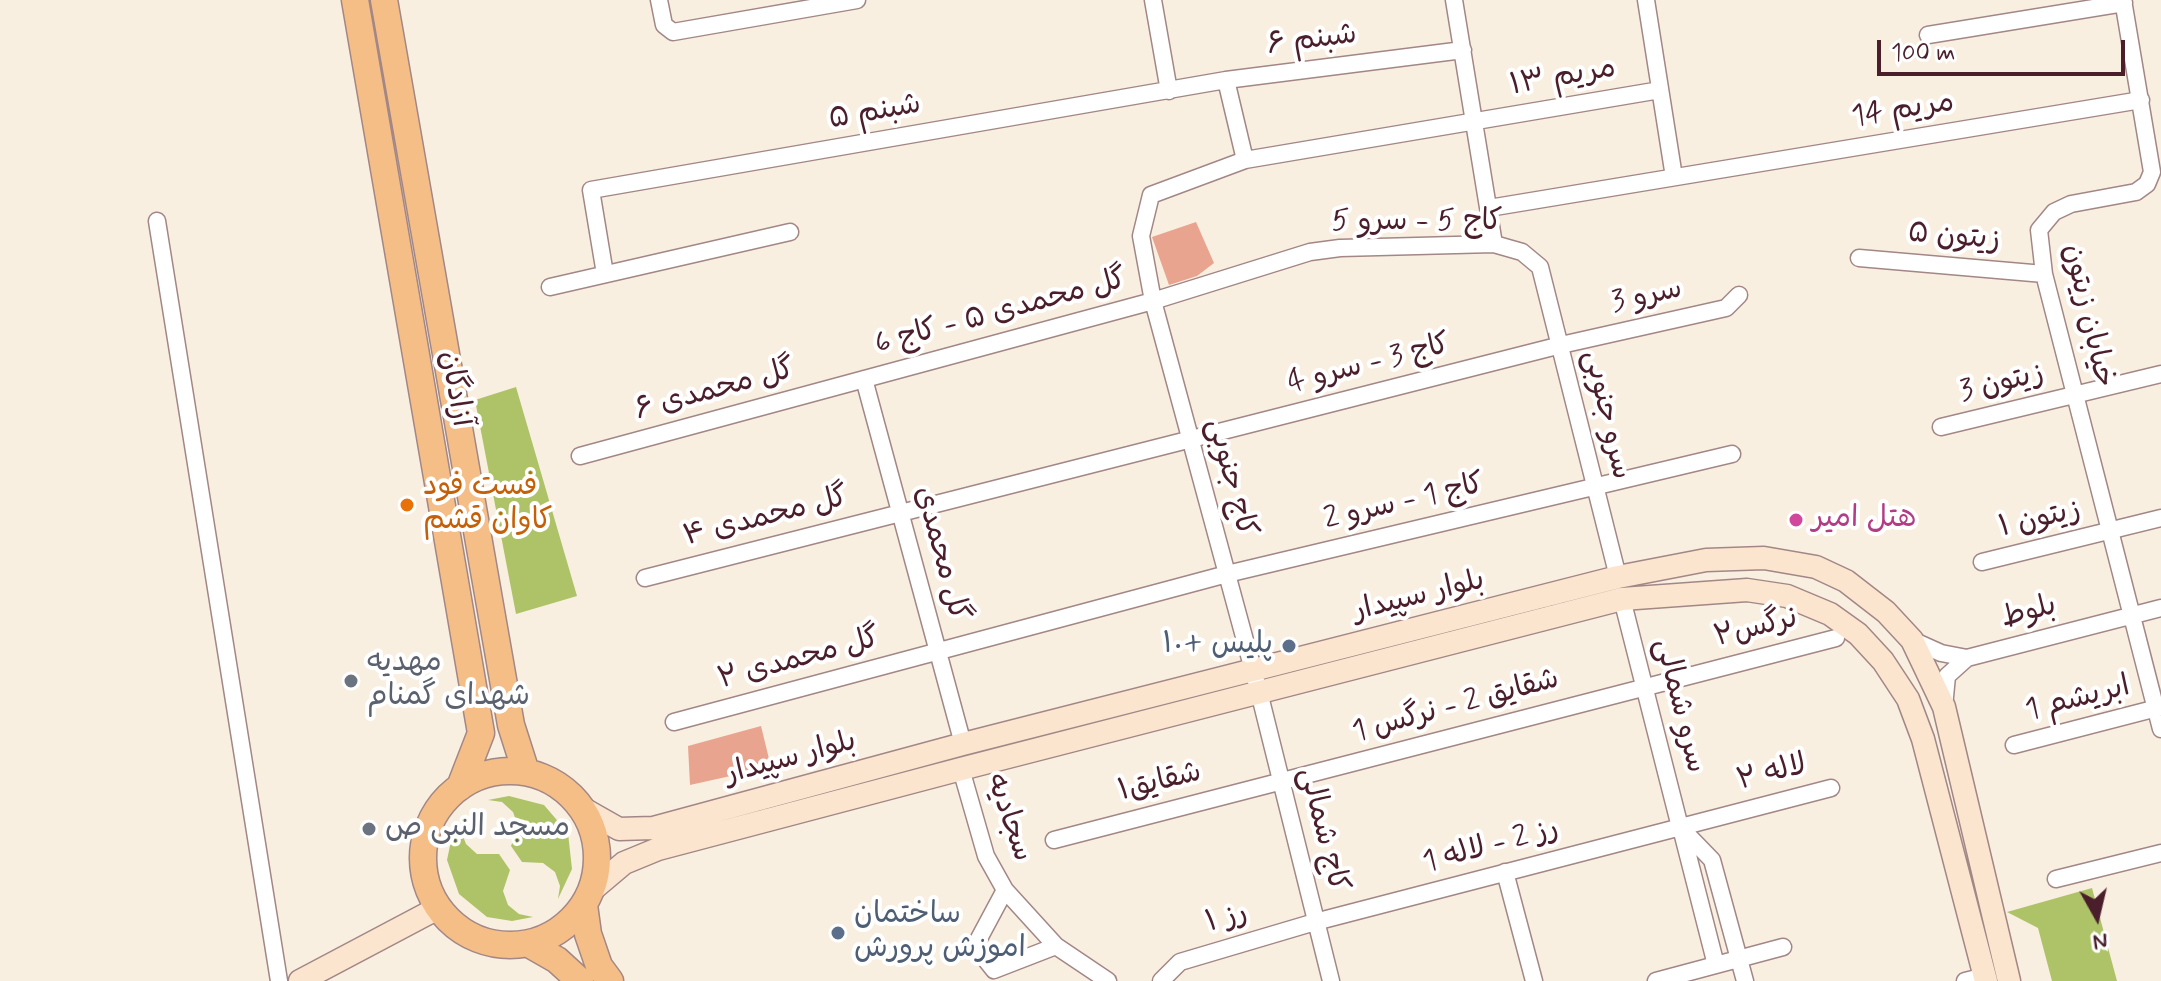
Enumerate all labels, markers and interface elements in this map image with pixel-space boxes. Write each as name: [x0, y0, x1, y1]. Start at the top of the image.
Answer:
street label: شبنم ۶: [1265, 18, 1359, 64]
scale bar: [1881, 24, 2129, 74]
text: 100 m: [1891, 38, 1955, 69]
street label: مریم ۱۳: [1507, 51, 1619, 105]
street label: مریم 14: [1849, 85, 1957, 137]
street label: شبنم ۵: [826, 87, 924, 139]
street label: کاج 5 - سرو 5: [1331, 205, 1503, 241]
street label: زیتون ۵: [1906, 216, 2002, 260]
street label: خیابان زیتون: [2053, 241, 2121, 391]
street label: گل محمدی ۵ - کاج 6: [871, 262, 1131, 364]
street label: سرو 3: [1608, 272, 1686, 322]
street label: کاج 3 - سرو 4: [1284, 327, 1454, 403]
street label: سرو جنوبی: [1574, 347, 1638, 483]
street label: آزادگان: [430, 348, 478, 430]
street label: گل محمدی ۶: [631, 352, 799, 430]
street label: زیتون 3: [1956, 357, 2048, 411]
street label: کاج جنوبی: [1197, 415, 1263, 541]
street label: کاج 1 - سرو 2: [1320, 467, 1488, 539]
place label: فست فود كاوان قشم: [423, 470, 553, 540]
street label: گل محمدی ۴: [680, 480, 852, 556]
street label: گل محمدی: [905, 483, 975, 625]
street label: زیتون ۱: [1996, 493, 2084, 547]
marker: فست فود كاوان قشم: [398, 496, 416, 514]
place label: هتل امیر: [1812, 502, 1916, 538]
marker: هتل امیر: [1787, 511, 1805, 529]
street label: بلوار سپیدار: [1350, 563, 1488, 631]
street label: بلوط: [1998, 589, 2060, 637]
street label: نرگس۲: [1711, 601, 1801, 657]
street label: گل محمدی ۲: [714, 621, 884, 699]
place label: پلیس +۱۰: [1162, 628, 1273, 664]
street label: سرو شمالی: [1645, 635, 1713, 777]
marker: پلیس +۱۰: [1280, 637, 1298, 655]
place label: مهدیه شهدای گمنام: [367, 646, 530, 716]
street label: شقایق 2 - نرگس 1: [1349, 662, 1563, 752]
street label: ابریشم 1: [2022, 670, 2134, 730]
marker: مهدیه شهدای گمنام: [342, 672, 360, 690]
street label: بلوار سپیدار: [722, 724, 860, 794]
street label: لاله ۲: [1733, 748, 1811, 800]
street label: شقایق۱: [1115, 755, 1205, 811]
street label: کاج شمالی: [1289, 764, 1355, 896]
street label: سجادیه: [976, 769, 1040, 867]
place label: مسجد النبی ص: [385, 811, 570, 847]
street label: رز 2 - لاله 1: [1419, 812, 1563, 882]
marker: مسجد النبی ص: [360, 820, 378, 838]
north arrow: [2057, 877, 2137, 957]
street label: رز ۱: [1202, 896, 1252, 942]
place label: ساختمان اموزش پرورش: [854, 898, 1026, 968]
marker: ساختمان اموزش پرورش: [829, 924, 847, 942]
text: N: [2091, 926, 2110, 956]

